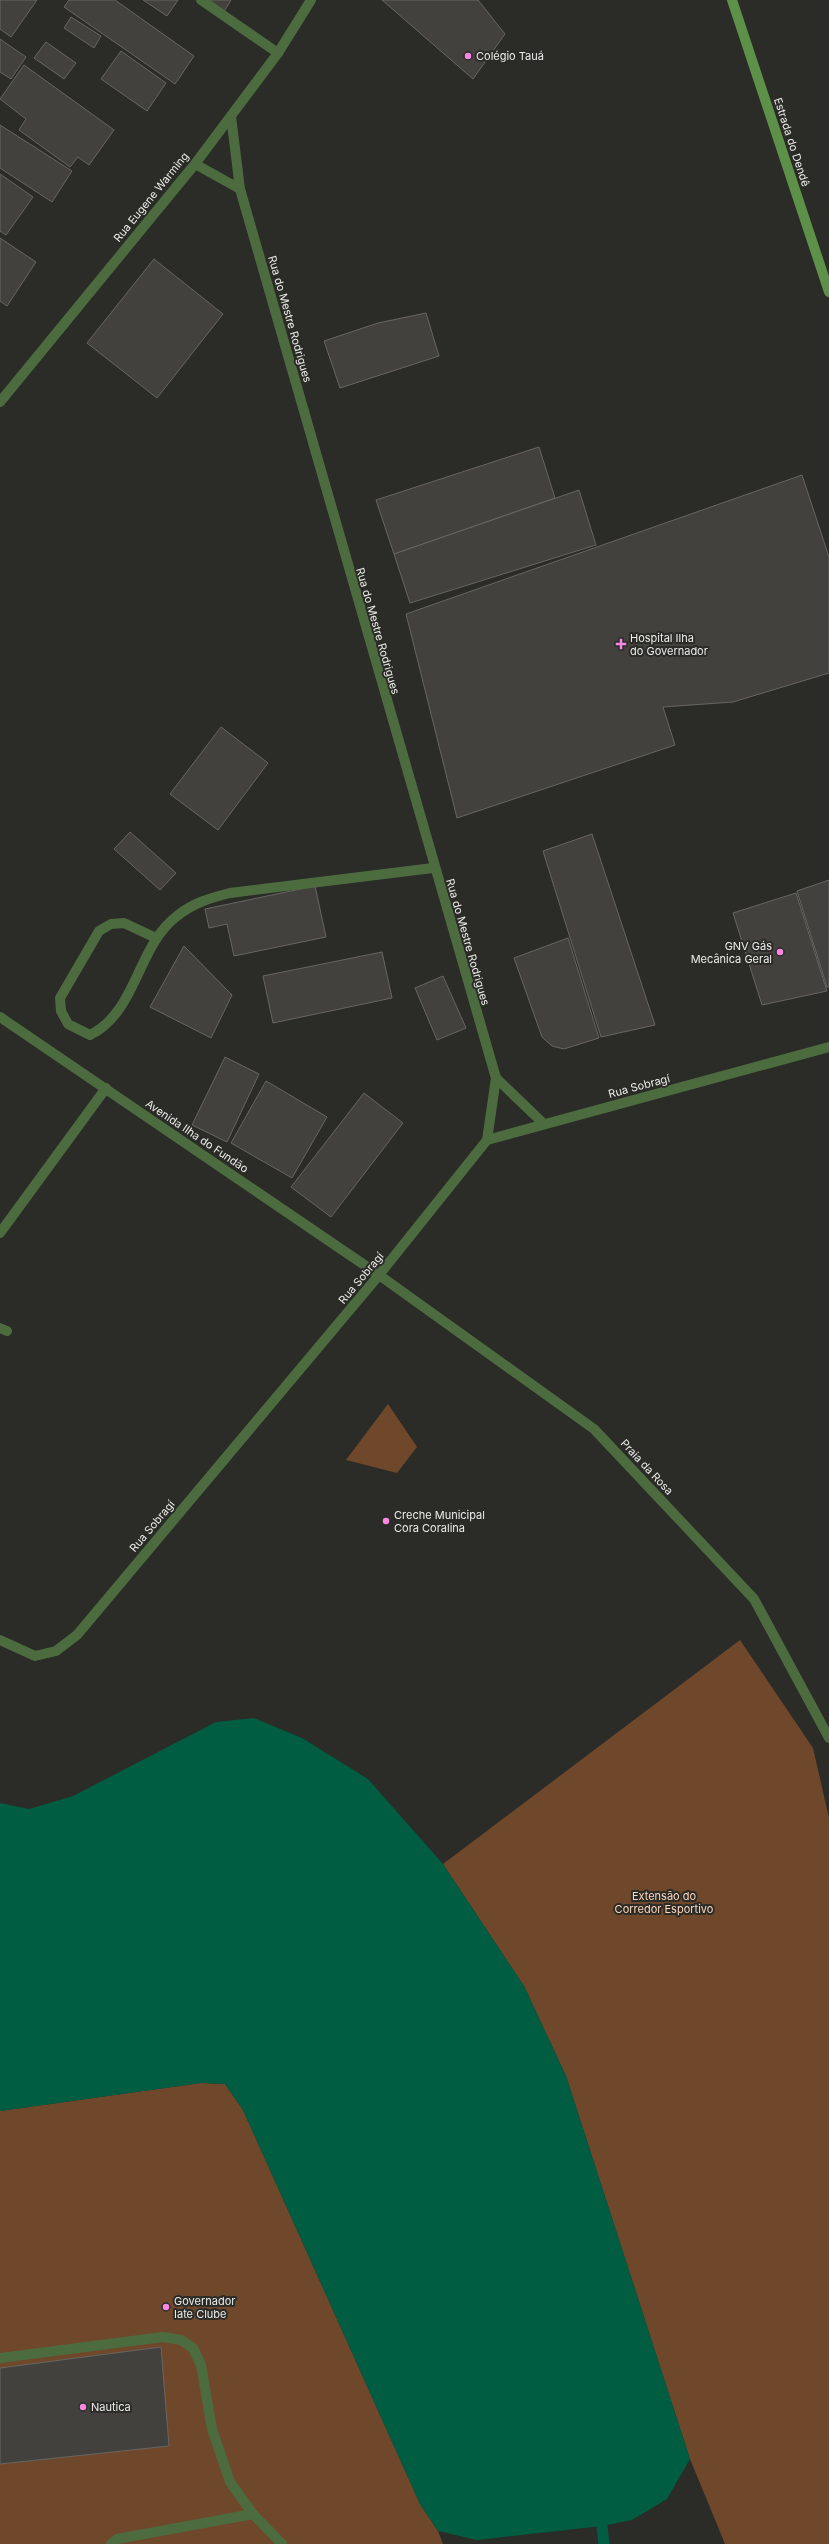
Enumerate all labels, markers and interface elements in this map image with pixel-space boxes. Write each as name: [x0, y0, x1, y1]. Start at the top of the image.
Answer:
place label: Colégio Tauá: [476, 49, 544, 63]
marker: Colégio Tauá: [463, 51, 473, 61]
street label: Estrada do Dendê: [771, 96, 813, 188]
street label: Rua Eugene Warming: [110, 149, 192, 245]
street label: Rua do Mestre Rodrigues: [265, 254, 315, 384]
street label: Rua do Mestre Rodrigues: [353, 566, 403, 696]
place label: Hospital Ilha do Governador: [630, 631, 708, 658]
marker: Hospital Ilha do Governador: [615, 638, 627, 650]
street label: Rua do Mestre Rodrigues: [443, 877, 493, 1007]
place label: GNV Gás Mecânica Geral: [691, 939, 772, 966]
marker: GNV Gás Mecânica Geral: [775, 947, 785, 957]
street label: Rua Sobragí: [607, 1071, 672, 1101]
street label: Avenida Ilha do Fundão: [143, 1096, 251, 1176]
street label: Rua Sobragí: [335, 1249, 387, 1307]
street label: Praia da Rosa: [618, 1436, 676, 1498]
street label: Rua Sobragí: [126, 1497, 178, 1555]
place label: Creche Municipal Cora Coralina: [394, 1508, 485, 1535]
marker: Creche Municipal Cora Coralina: [381, 1516, 391, 1526]
park label: Extensão do Corredor Esportivo: [615, 1889, 714, 1916]
place label: Governador Iate Clube: [174, 2294, 235, 2321]
marker: Governador Iate Clube: [161, 2302, 171, 2312]
place label: Nautica: [91, 2400, 131, 2414]
marker: Nautica: [78, 2402, 88, 2412]

